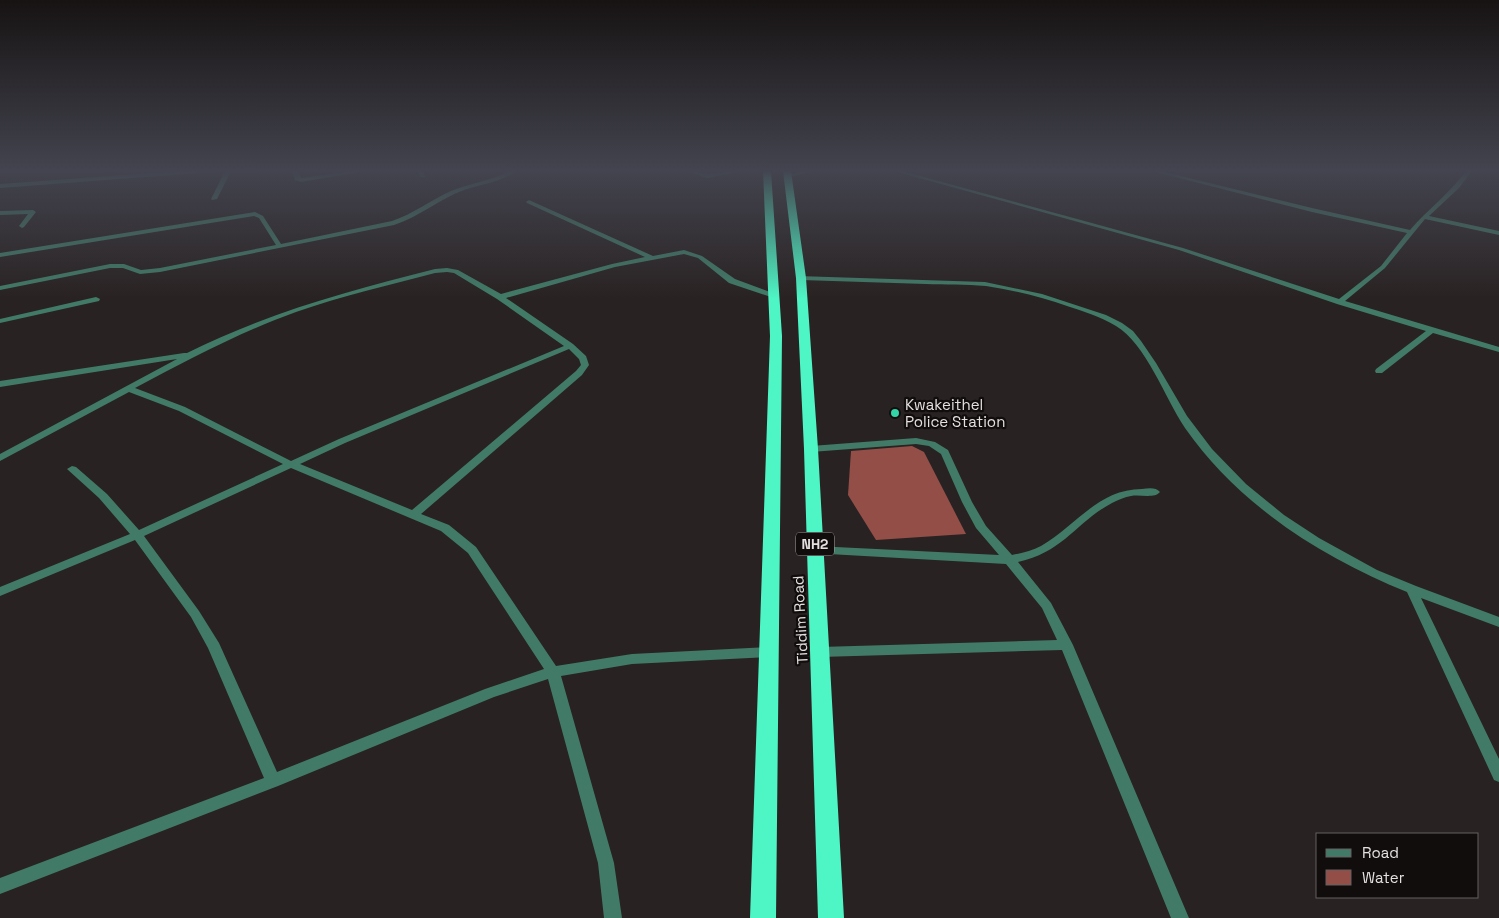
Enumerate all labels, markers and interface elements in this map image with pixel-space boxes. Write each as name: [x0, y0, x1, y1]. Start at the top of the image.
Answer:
place label: Kwakeithel Police Station: [905, 395, 1005, 431]
marker: Kwakeithel Police Station: [889, 407, 901, 419]
road number: NH2: [796, 532, 834, 556]
street label: Tiddim Road: [788, 575, 812, 665]
legend: [1316, 833, 1479, 898]
text: Road: [1362, 843, 1399, 862]
text: Water: [1362, 868, 1405, 887]

